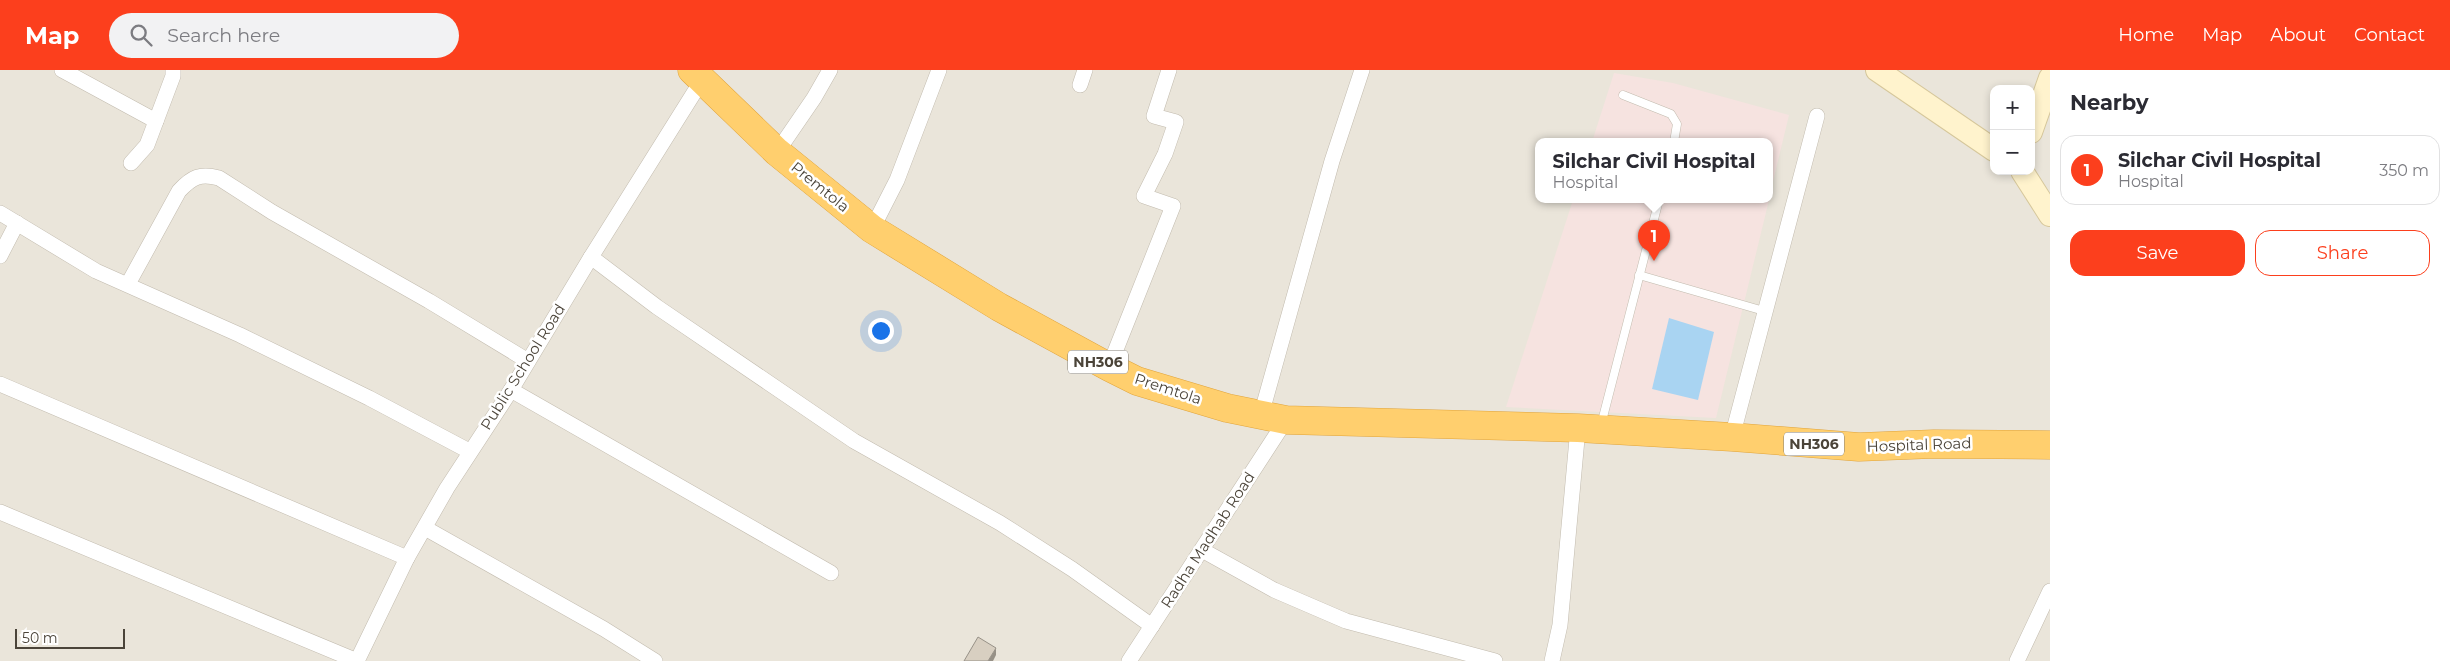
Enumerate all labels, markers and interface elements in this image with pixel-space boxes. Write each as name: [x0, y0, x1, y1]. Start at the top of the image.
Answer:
search box: [109, 13, 459, 58]
text: Map: [25, 21, 79, 50]
icon: search: [127, 21, 155, 49]
text: Search here: [167, 24, 280, 47]
text: Home: [2118, 24, 2174, 46]
text: Map: [2202, 24, 2242, 46]
text: About: [2270, 24, 2326, 46]
text: Contact: [2354, 24, 2425, 46]
map controls: [1990, 85, 2035, 175]
button: +: [1990, 85, 2035, 130]
text: Nearby: [2070, 90, 2149, 115]
button: −: [1990, 130, 2035, 175]
popup: [1535, 138, 1773, 203]
text: Silchar Civil Hospital: [2118, 149, 2321, 172]
text: Silchar Civil Hospital: [1553, 150, 1755, 173]
street label: Premtola: [787, 157, 853, 216]
text: 1: [2084, 161, 2090, 180]
text: 350 m: [2379, 161, 2429, 180]
text: Hospital: [2118, 172, 2184, 191]
text: Hospital: [1553, 173, 1618, 192]
pin: 1: [1638, 220, 1670, 261]
button: Save: [2070, 230, 2245, 276]
button: Share: [2255, 230, 2430, 276]
street label: Public School Road: [476, 300, 569, 433]
your location: [868, 318, 894, 344]
road number: NH306: [1068, 350, 1128, 374]
street label: Premtola: [1132, 369, 1204, 408]
road number: NH306: [1784, 432, 1844, 456]
street label: Hospital Road: [1866, 433, 1972, 456]
street label: Radha Madhab Road: [1156, 468, 1259, 611]
scale bar: [15, 626, 125, 649]
text: 50 m: [22, 629, 58, 647]

